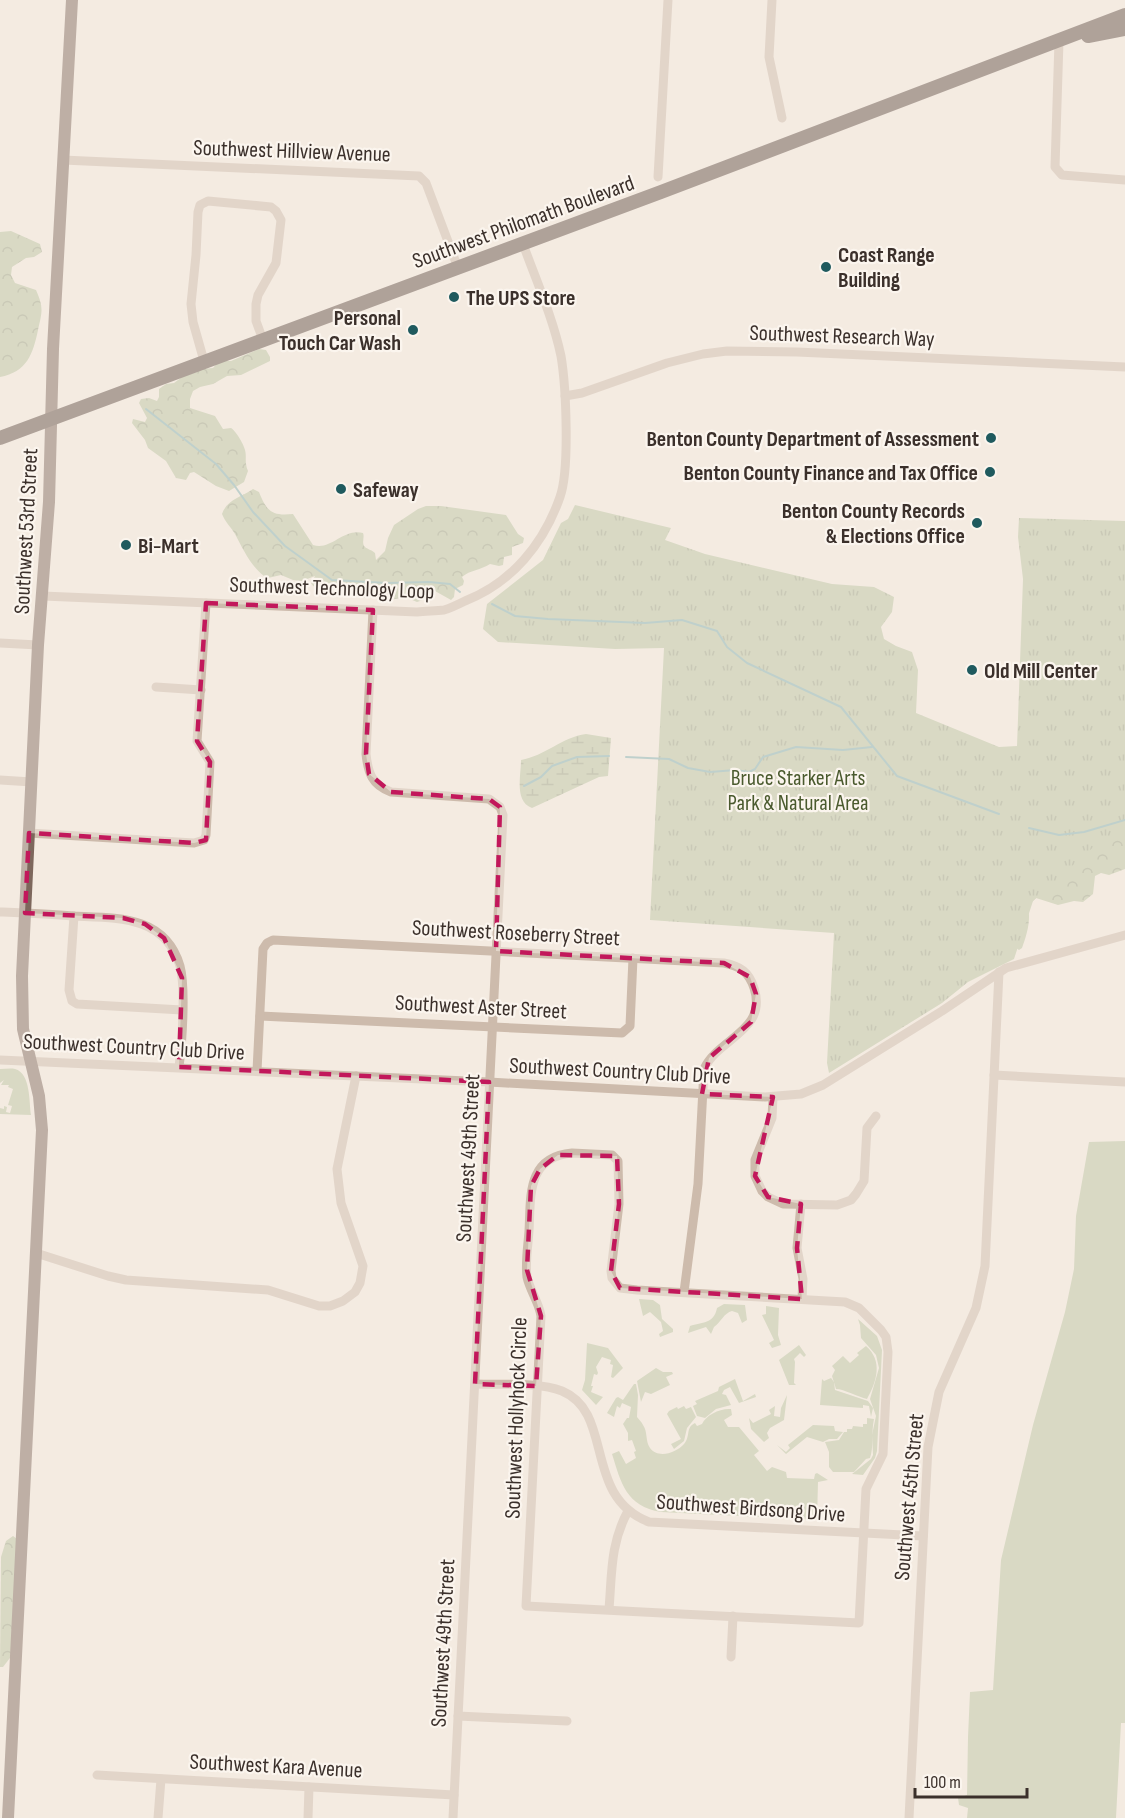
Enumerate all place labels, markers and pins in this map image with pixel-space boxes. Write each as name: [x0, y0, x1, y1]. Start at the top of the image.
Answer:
place label: Coast Range Building: [838, 242, 935, 294]
marker: Coast Range Building: [819, 260, 833, 274]
place label: The UPS Store: [466, 285, 575, 312]
marker: The UPS Store: [447, 290, 461, 304]
place label: Personal Touch Car Wash: [279, 305, 401, 357]
marker: Personal Touch Car Wash: [406, 323, 420, 337]
place label: Benton County Department of Assessment: [646, 426, 979, 453]
marker: Benton County Department of Assessment: [984, 431, 998, 445]
place label: Benton County Finance and Tax Office: [683, 460, 978, 487]
marker: Benton County Finance and Tax Office: [983, 465, 997, 479]
place label: Safeway: [353, 477, 419, 504]
marker: Safeway: [334, 482, 348, 496]
place label: Benton County Records & Elections Office: [782, 498, 965, 550]
marker: Benton County Records & Elections Office: [970, 516, 984, 530]
place label: Bi-Mart: [138, 533, 199, 560]
marker: Bi-Mart: [119, 538, 133, 552]
place label: Old Mill Center: [984, 658, 1098, 685]
marker: Old Mill Center: [965, 663, 979, 677]

